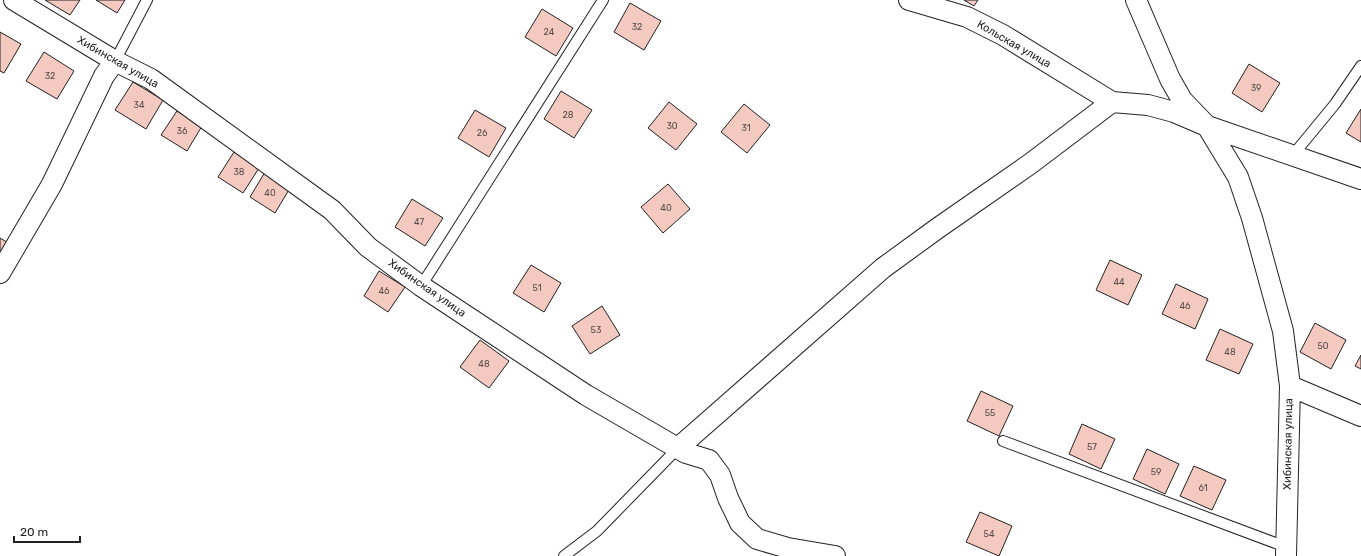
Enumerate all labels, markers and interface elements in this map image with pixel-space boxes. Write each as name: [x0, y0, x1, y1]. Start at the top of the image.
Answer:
street label: Кольская улица: [975, 18, 1053, 70]
house number: 32: [632, 22, 642, 32]
house number: 24: [544, 27, 555, 37]
street label: Хибинская улица: [75, 33, 161, 91]
house number: 32: [45, 71, 55, 81]
house number: 39: [1251, 83, 1261, 93]
house number: 34: [134, 100, 145, 110]
house number: 28: [562, 110, 574, 120]
house number: 30: [666, 121, 678, 131]
house number: 31: [741, 123, 751, 133]
house number: 36: [177, 126, 188, 136]
house number: 26: [477, 128, 488, 138]
house number: 38: [233, 167, 245, 177]
house number: 40: [264, 188, 276, 198]
house number: 40: [660, 203, 672, 213]
house number: 47: [414, 217, 424, 227]
street label: Хибинская улица: [386, 256, 468, 320]
house number: 44: [1113, 277, 1125, 287]
house number: 51: [532, 283, 542, 293]
house number: 46: [378, 286, 390, 296]
house number: 46: [1179, 301, 1191, 311]
house number: 53: [591, 325, 601, 335]
house number: 50: [1317, 341, 1329, 351]
house number: 48: [1224, 347, 1236, 357]
house number: 48: [478, 359, 490, 369]
street label: Хибинская улица: [1281, 398, 1295, 490]
house number: 55: [985, 408, 995, 418]
house number: 57: [1087, 442, 1097, 452]
house number: 59: [1151, 467, 1161, 477]
house number: 61: [1198, 483, 1208, 493]
scale bar: [14, 518, 80, 544]
text: 20 m: [20, 525, 48, 539]
house number: 54: [984, 529, 995, 539]

